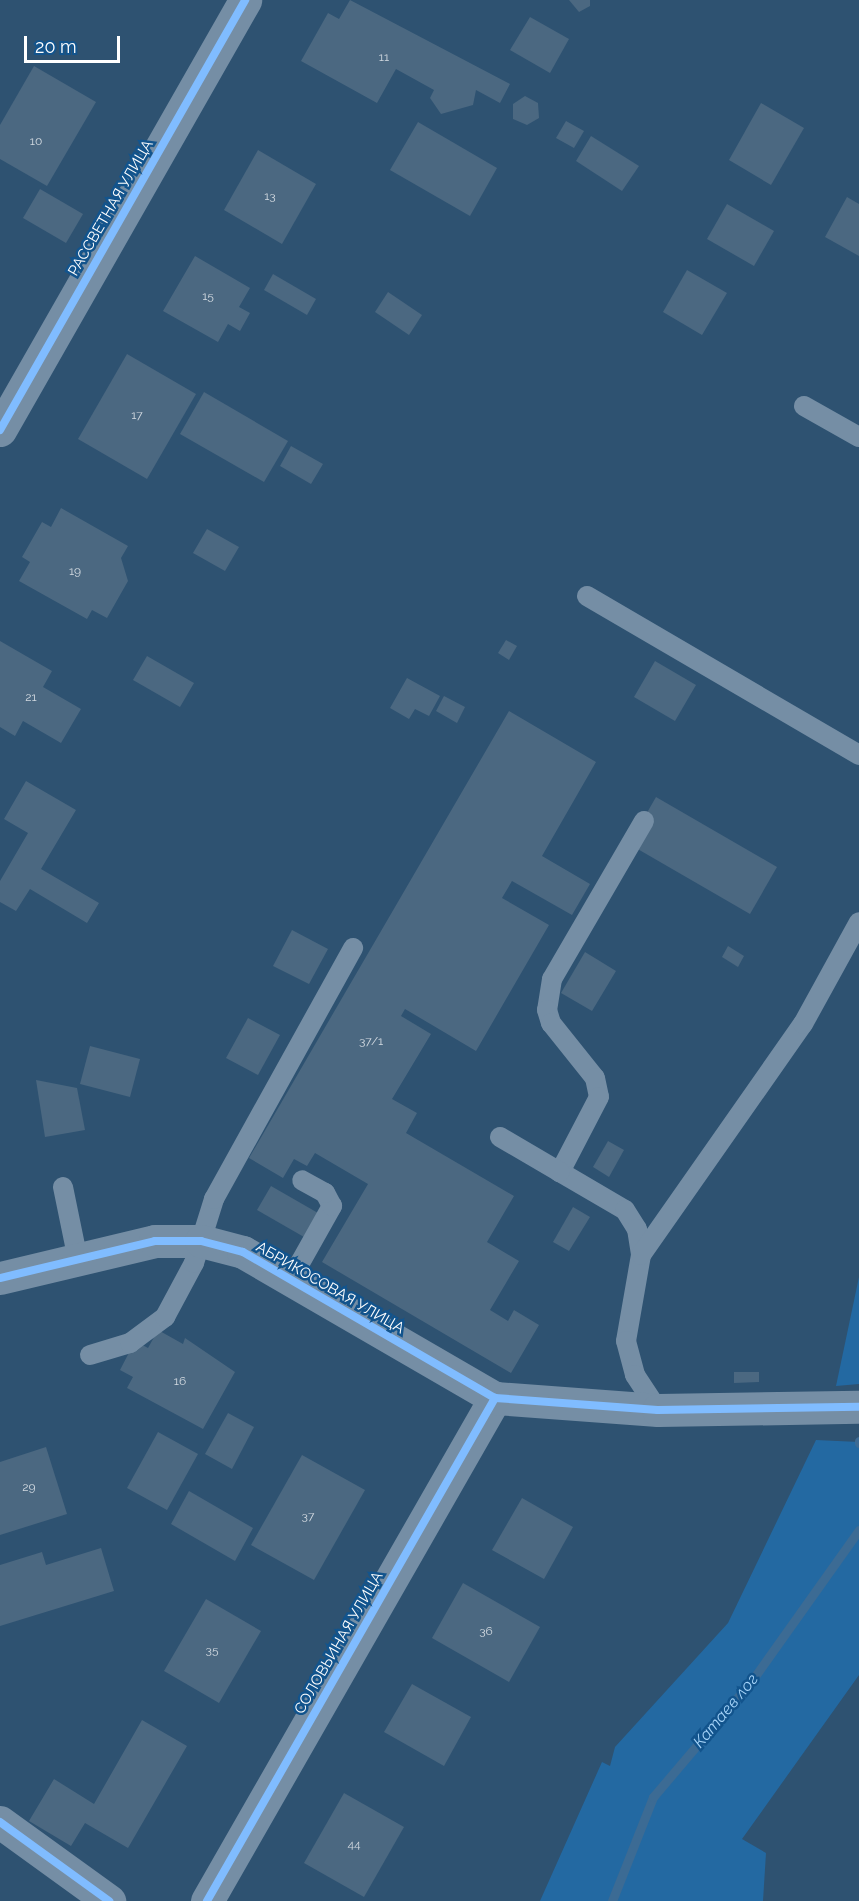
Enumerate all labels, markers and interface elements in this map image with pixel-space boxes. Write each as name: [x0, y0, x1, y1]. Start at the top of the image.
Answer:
scale bar: [27, 24, 123, 62]
text: 20 m: [35, 36, 77, 57]
house number: 11: [379, 51, 389, 65]
house number: 10: [30, 135, 42, 149]
street label: РАССВЕТНАЯ УЛИЦА: [65, 137, 157, 279]
house number: 13: [264, 190, 276, 204]
house number: 15: [202, 290, 214, 304]
house number: 17: [131, 409, 143, 423]
house number: 19: [69, 565, 81, 579]
house number: 21: [25, 691, 37, 705]
house number: 37/1: [359, 1035, 383, 1049]
street label: АБРИКОСОВАЯ УЛИЦА: [253, 1238, 407, 1338]
house number: 16: [174, 1375, 186, 1389]
house number: 29: [22, 1481, 36, 1495]
house number: 37: [302, 1510, 314, 1524]
street label: СОЛОВЬИНАЯ УЛИЦА: [291, 1569, 387, 1717]
house number: 36: [479, 1625, 493, 1639]
house number: 35: [206, 1644, 218, 1658]
water label: Катаев лог: [690, 1670, 762, 1752]
house number: 44: [347, 1838, 361, 1852]

